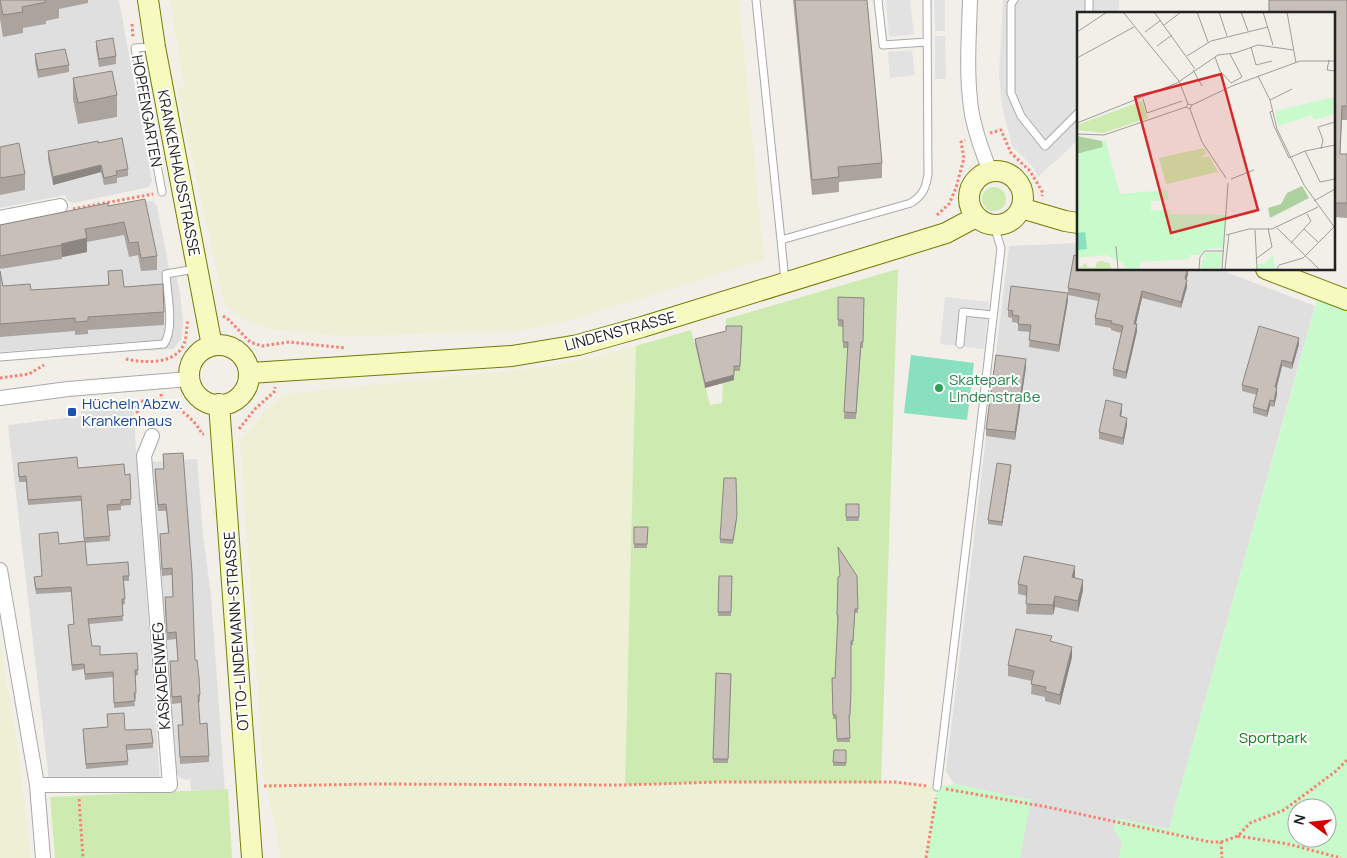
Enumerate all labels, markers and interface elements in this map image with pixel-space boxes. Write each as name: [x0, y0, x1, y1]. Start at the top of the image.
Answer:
inset map: [1077, 12, 1334, 270]
street label: HOPFENGARTEN: [127, 53, 167, 169]
street label: KRANKENHAUSSTRASSE: [153, 88, 205, 258]
street label: LINDENSTRASSE: [562, 306, 678, 356]
place label: Skatepark Lindenstraße: [949, 369, 1041, 407]
marker: Skatepark Lindenstraße: [933, 382, 945, 394]
place label: Hücheln Abzw. Krankenhaus: [82, 393, 183, 431]
marker: Hücheln Abzw. Krankenhaus: [66, 406, 78, 418]
street label: OTTO-LINDEMANN-STRASSE: [219, 531, 253, 731]
street label: KASKADENWEG: [147, 621, 175, 730]
park label: Sportpark: [1239, 727, 1308, 748]
north arrow: [1287, 798, 1337, 848]
text: N: [1288, 812, 1309, 827]

